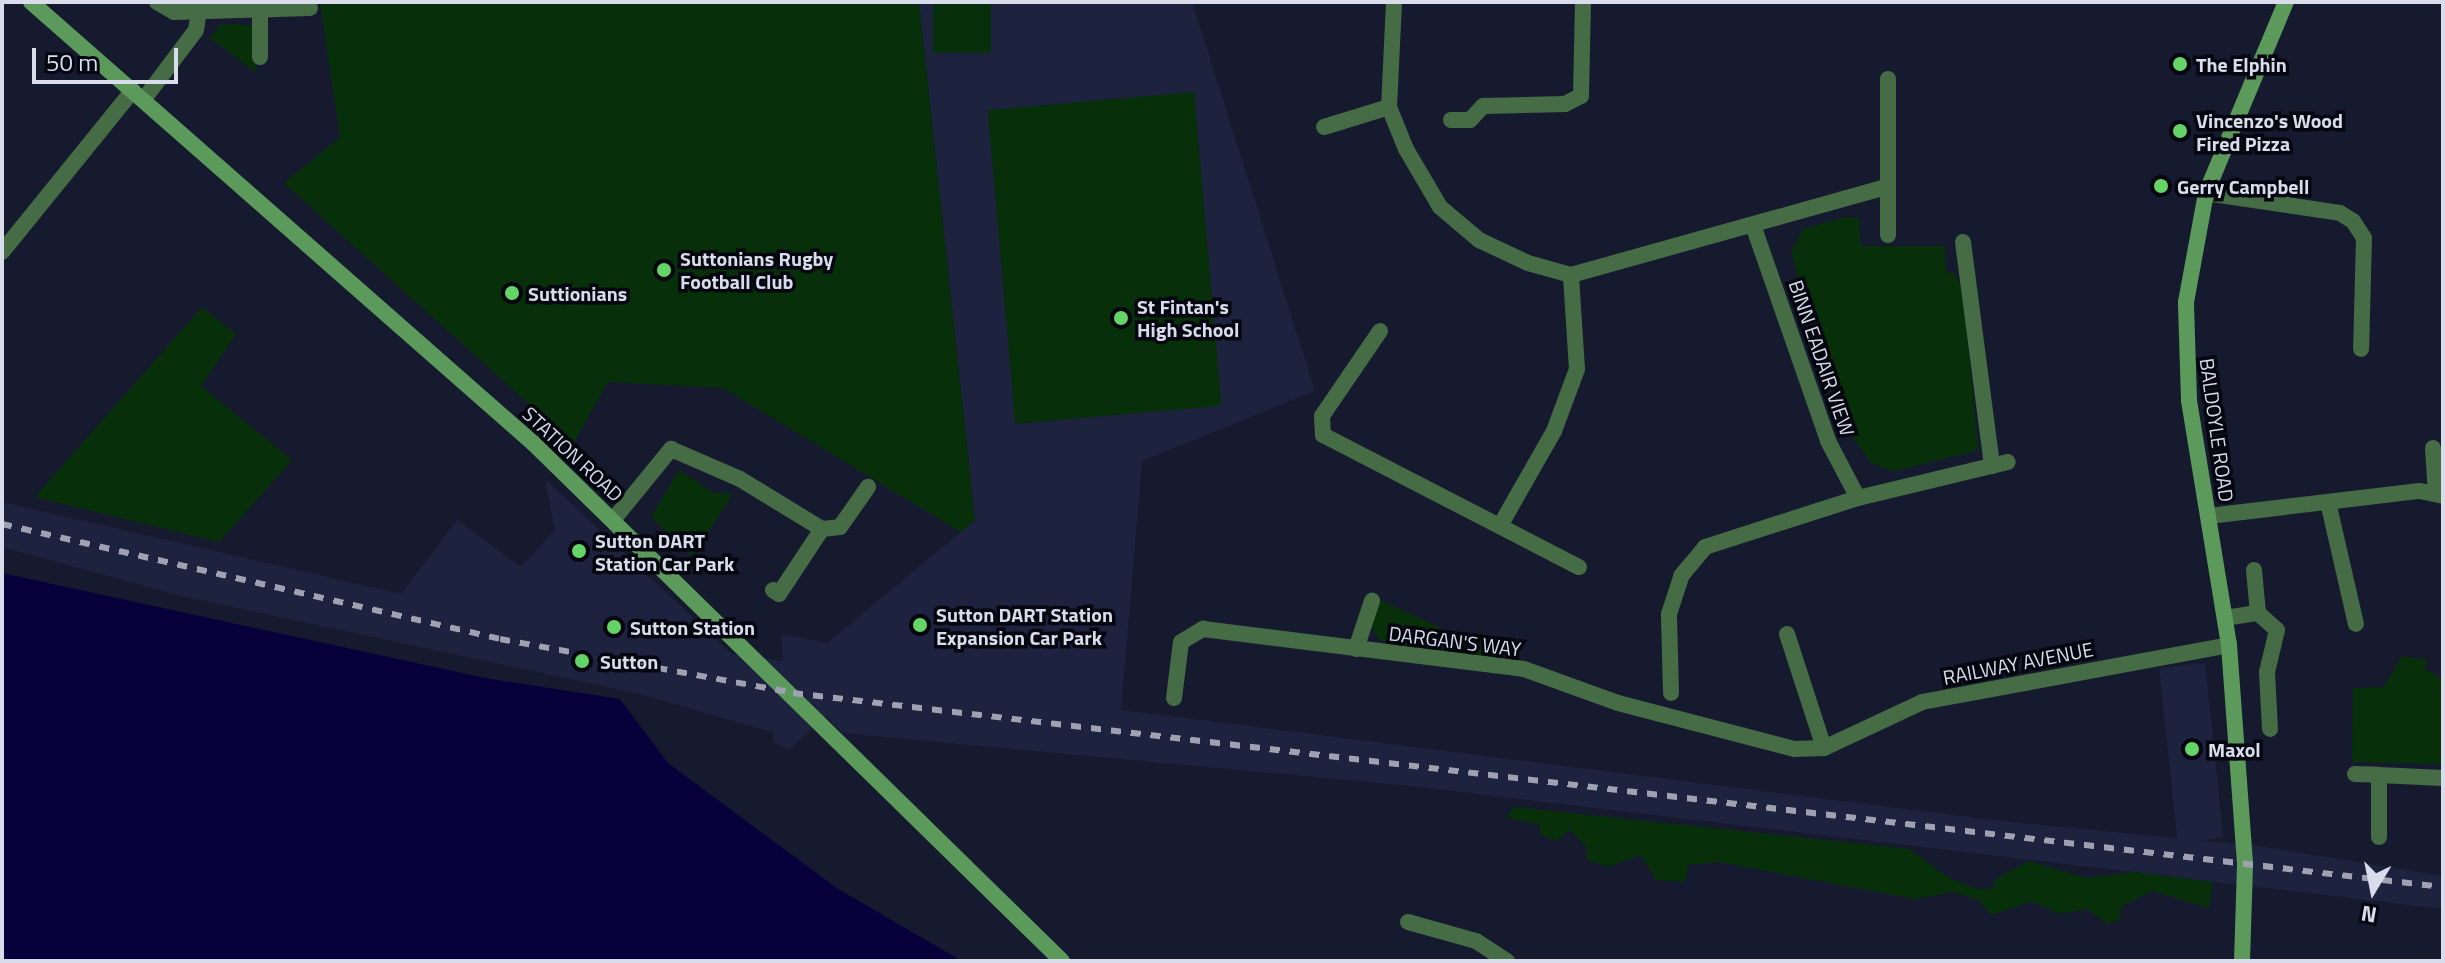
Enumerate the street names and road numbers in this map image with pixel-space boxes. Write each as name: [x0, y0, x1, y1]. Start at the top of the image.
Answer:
street label: BINN EADAIR VIEW: [1784, 277, 1860, 439]
street label: BALDOYLE ROAD: [2195, 357, 2239, 503]
street label: STATION ROAD: [518, 402, 628, 506]
street label: DARGAN'S WAY: [1388, 621, 1522, 661]
street label: RAILWAY AVENUE: [1941, 637, 2095, 689]

